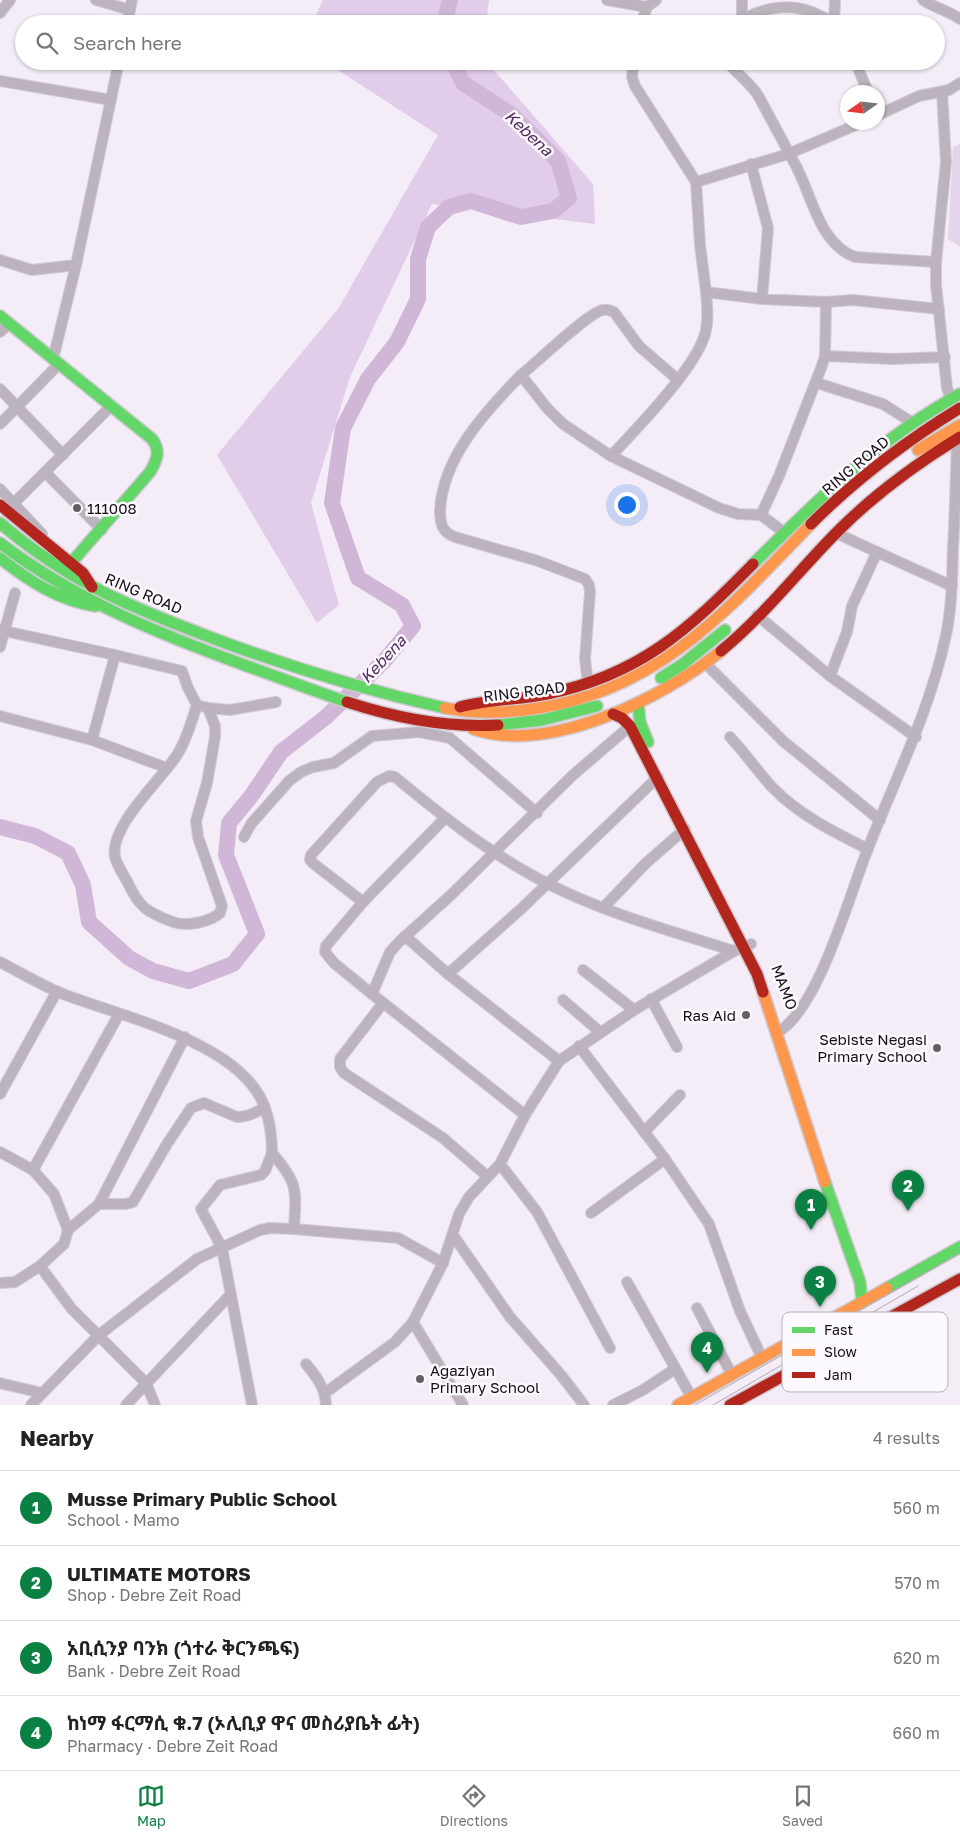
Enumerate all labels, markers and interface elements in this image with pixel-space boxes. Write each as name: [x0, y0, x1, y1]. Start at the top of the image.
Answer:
search box: [15, 15, 945, 70]
icon: search: [33, 29, 61, 57]
text: Search here: [73, 31, 182, 54]
north arrow: [840, 85, 885, 130]
water label: Kebena: [501, 106, 558, 161]
street label: RING ROAD: [818, 432, 892, 498]
your location: [614, 492, 640, 518]
place label: 111008: [87, 499, 137, 517]
marker: 111008: [71, 502, 83, 514]
street label: RING ROAD: [103, 569, 185, 617]
water label: Kebena: [356, 630, 411, 687]
street label: RING ROAD: [482, 677, 566, 705]
street label: MAMO: [768, 962, 802, 1012]
place label: Ras Aid: [682, 1006, 736, 1024]
marker: Ras Aid: [740, 1009, 752, 1021]
place label: Sebiste Negasi Primary School: [817, 1030, 927, 1065]
marker: Sebiste Negasi Primary School: [931, 1042, 943, 1054]
pin: 2: [892, 1170, 924, 1211]
pin: 1: [795, 1189, 827, 1230]
pin: 3: [804, 1266, 836, 1307]
legend: [782, 1312, 948, 1392]
text: Fast: [824, 1321, 853, 1338]
pin: 4: [691, 1332, 723, 1373]
text: Slow: [824, 1343, 857, 1360]
place label: Agaziyan Primary School: [430, 1361, 540, 1396]
text: Jam: [824, 1366, 852, 1383]
marker: Agaziyan Primary School: [414, 1373, 426, 1385]
text: Nearby: [20, 1425, 94, 1451]
text: 4 results: [873, 1428, 940, 1448]
text: Musse Primary Public School: [67, 1487, 337, 1510]
text: 1: [32, 1498, 40, 1518]
text: 560 m: [893, 1498, 940, 1518]
text: School · Mamo: [67, 1510, 179, 1530]
text: ULTIMATE MOTORS: [67, 1562, 251, 1585]
text: 2: [31, 1573, 41, 1593]
text: 570 m: [894, 1573, 940, 1593]
text: Shop · Debre Zeit Road: [67, 1585, 241, 1605]
text: አቢሲንያ ባንክ (ጎተራ ቅርንጫፍ): [67, 1636, 300, 1659]
text: 3: [31, 1648, 41, 1668]
text: 620 m: [893, 1648, 940, 1668]
text: Bank · Debre Zeit Road: [67, 1661, 241, 1681]
text: ከነማ ፋርማሲ ቁ.7 (ኦሊቢያ ዋና መስሪያቤት ፊት): [67, 1711, 420, 1734]
text: 4: [31, 1723, 41, 1743]
text: 660 m: [893, 1723, 940, 1743]
text: Pharmacy · Debre Zeit Road: [67, 1736, 278, 1756]
tab: Map: [137, 1782, 166, 1829]
tab: Directions: [440, 1782, 508, 1829]
tab: Saved: [782, 1782, 823, 1829]

